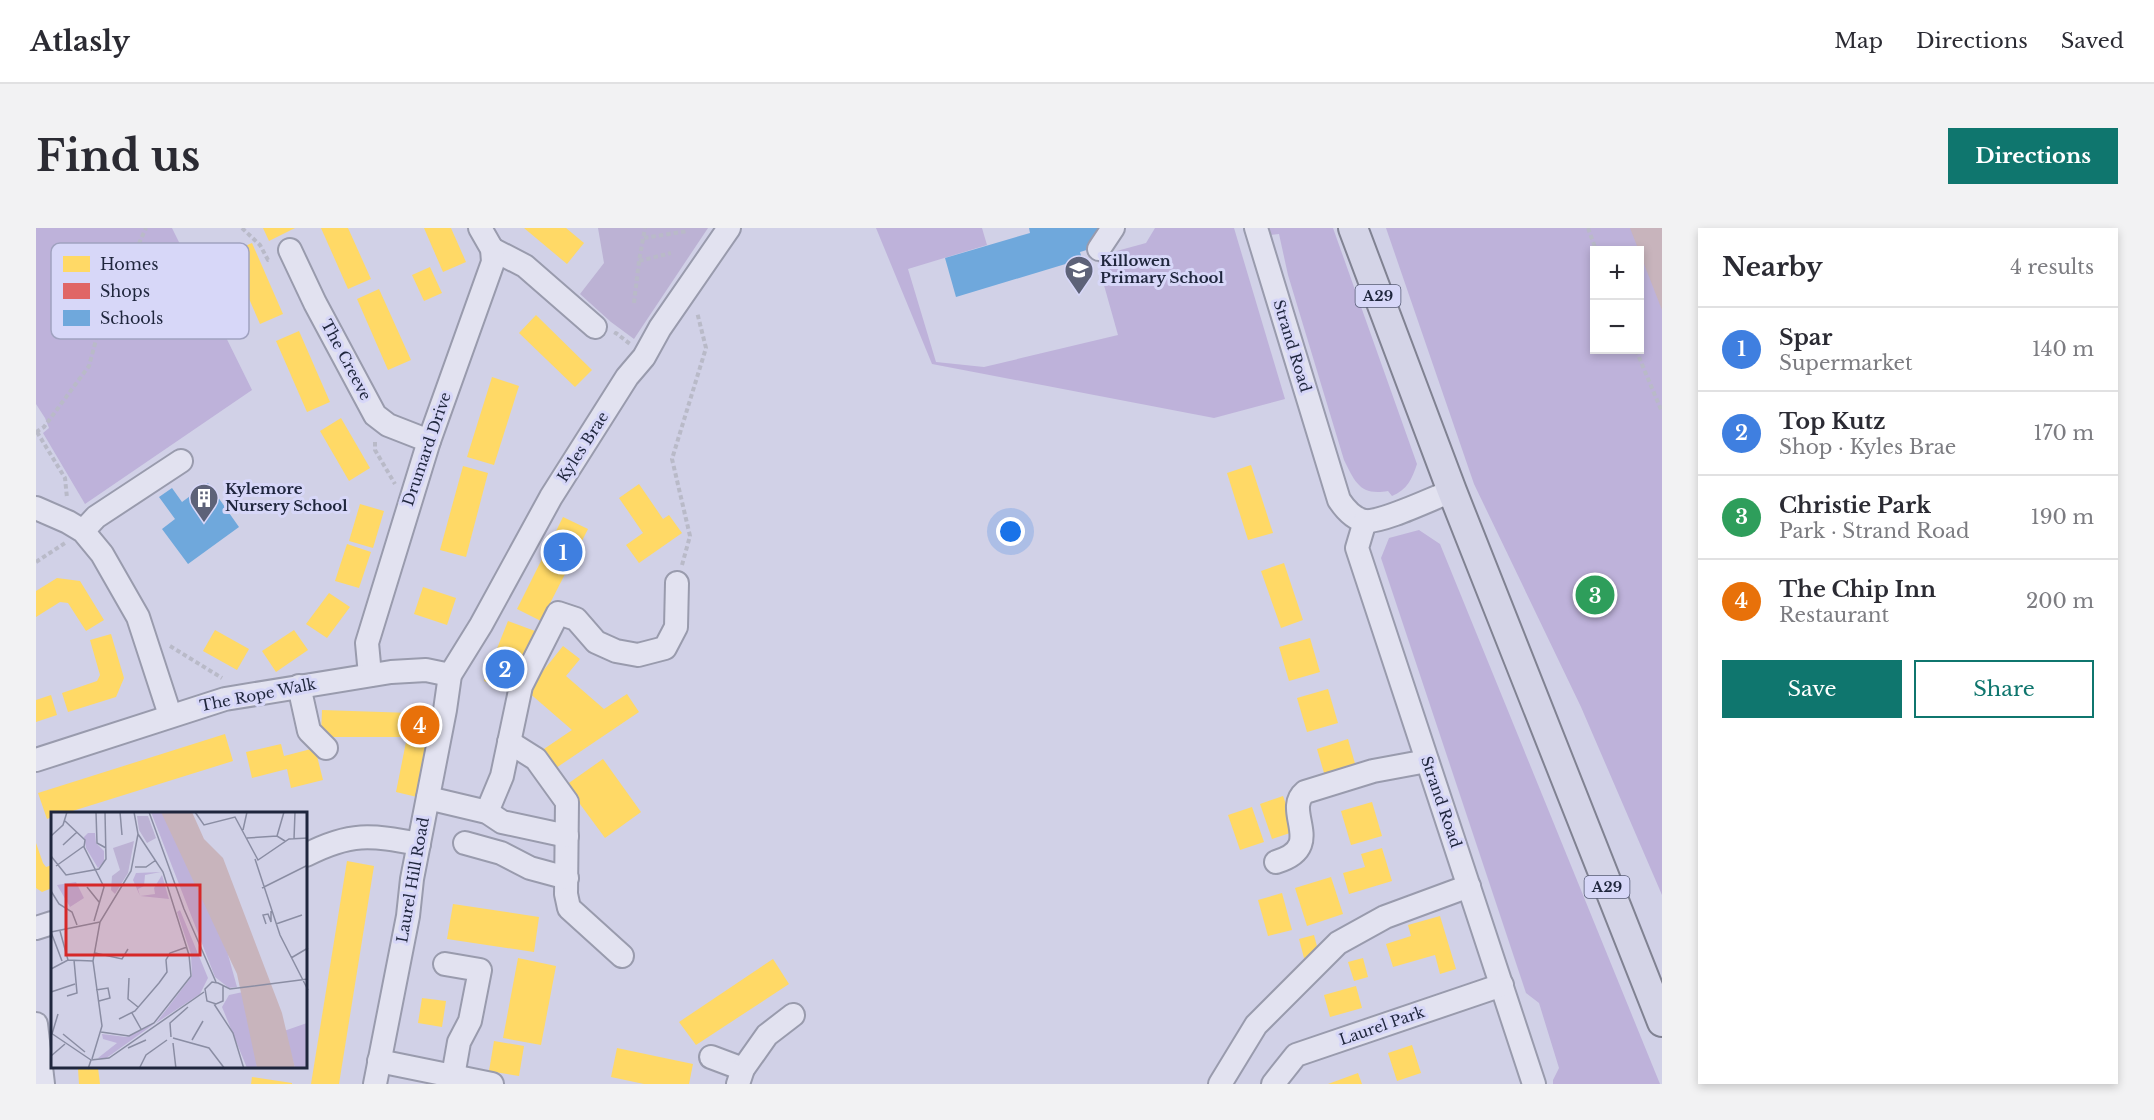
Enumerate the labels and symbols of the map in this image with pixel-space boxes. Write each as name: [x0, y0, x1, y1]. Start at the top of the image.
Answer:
legend: [51, 243, 249, 339]
place label: Killowen Primary School: [1100, 251, 1224, 287]
text: Homes: [100, 254, 158, 274]
school or university icon: Killowen Primary School: [1063, 254, 1095, 296]
text: Shops: [100, 281, 150, 301]
road number: A29: [1356, 285, 1400, 307]
street label: Strand Road: [1269, 297, 1316, 394]
text: Schools: [100, 308, 163, 328]
street label: The Creeve: [317, 316, 376, 403]
street label: Drumard Drive: [398, 389, 455, 508]
street label: Kyles Brae: [553, 408, 612, 485]
place label: Kylemore Nursery School: [225, 479, 348, 515]
building icon: Kylemore Nursery School: [188, 482, 220, 524]
your location: [996, 517, 1025, 546]
pin: 1: [544, 530, 582, 574]
pin: 3: [1576, 572, 1614, 617]
pin: 2: [486, 646, 524, 692]
street label: The Rope Walk: [198, 674, 318, 715]
pin: 4: [400, 702, 440, 748]
street label: Strand Road: [1417, 754, 1466, 850]
inset map: [51, 812, 308, 1069]
street label: Laurel Hill Road: [392, 816, 433, 944]
road number: A29: [1584, 876, 1630, 898]
street label: Laurel Park: [1337, 1002, 1428, 1049]

